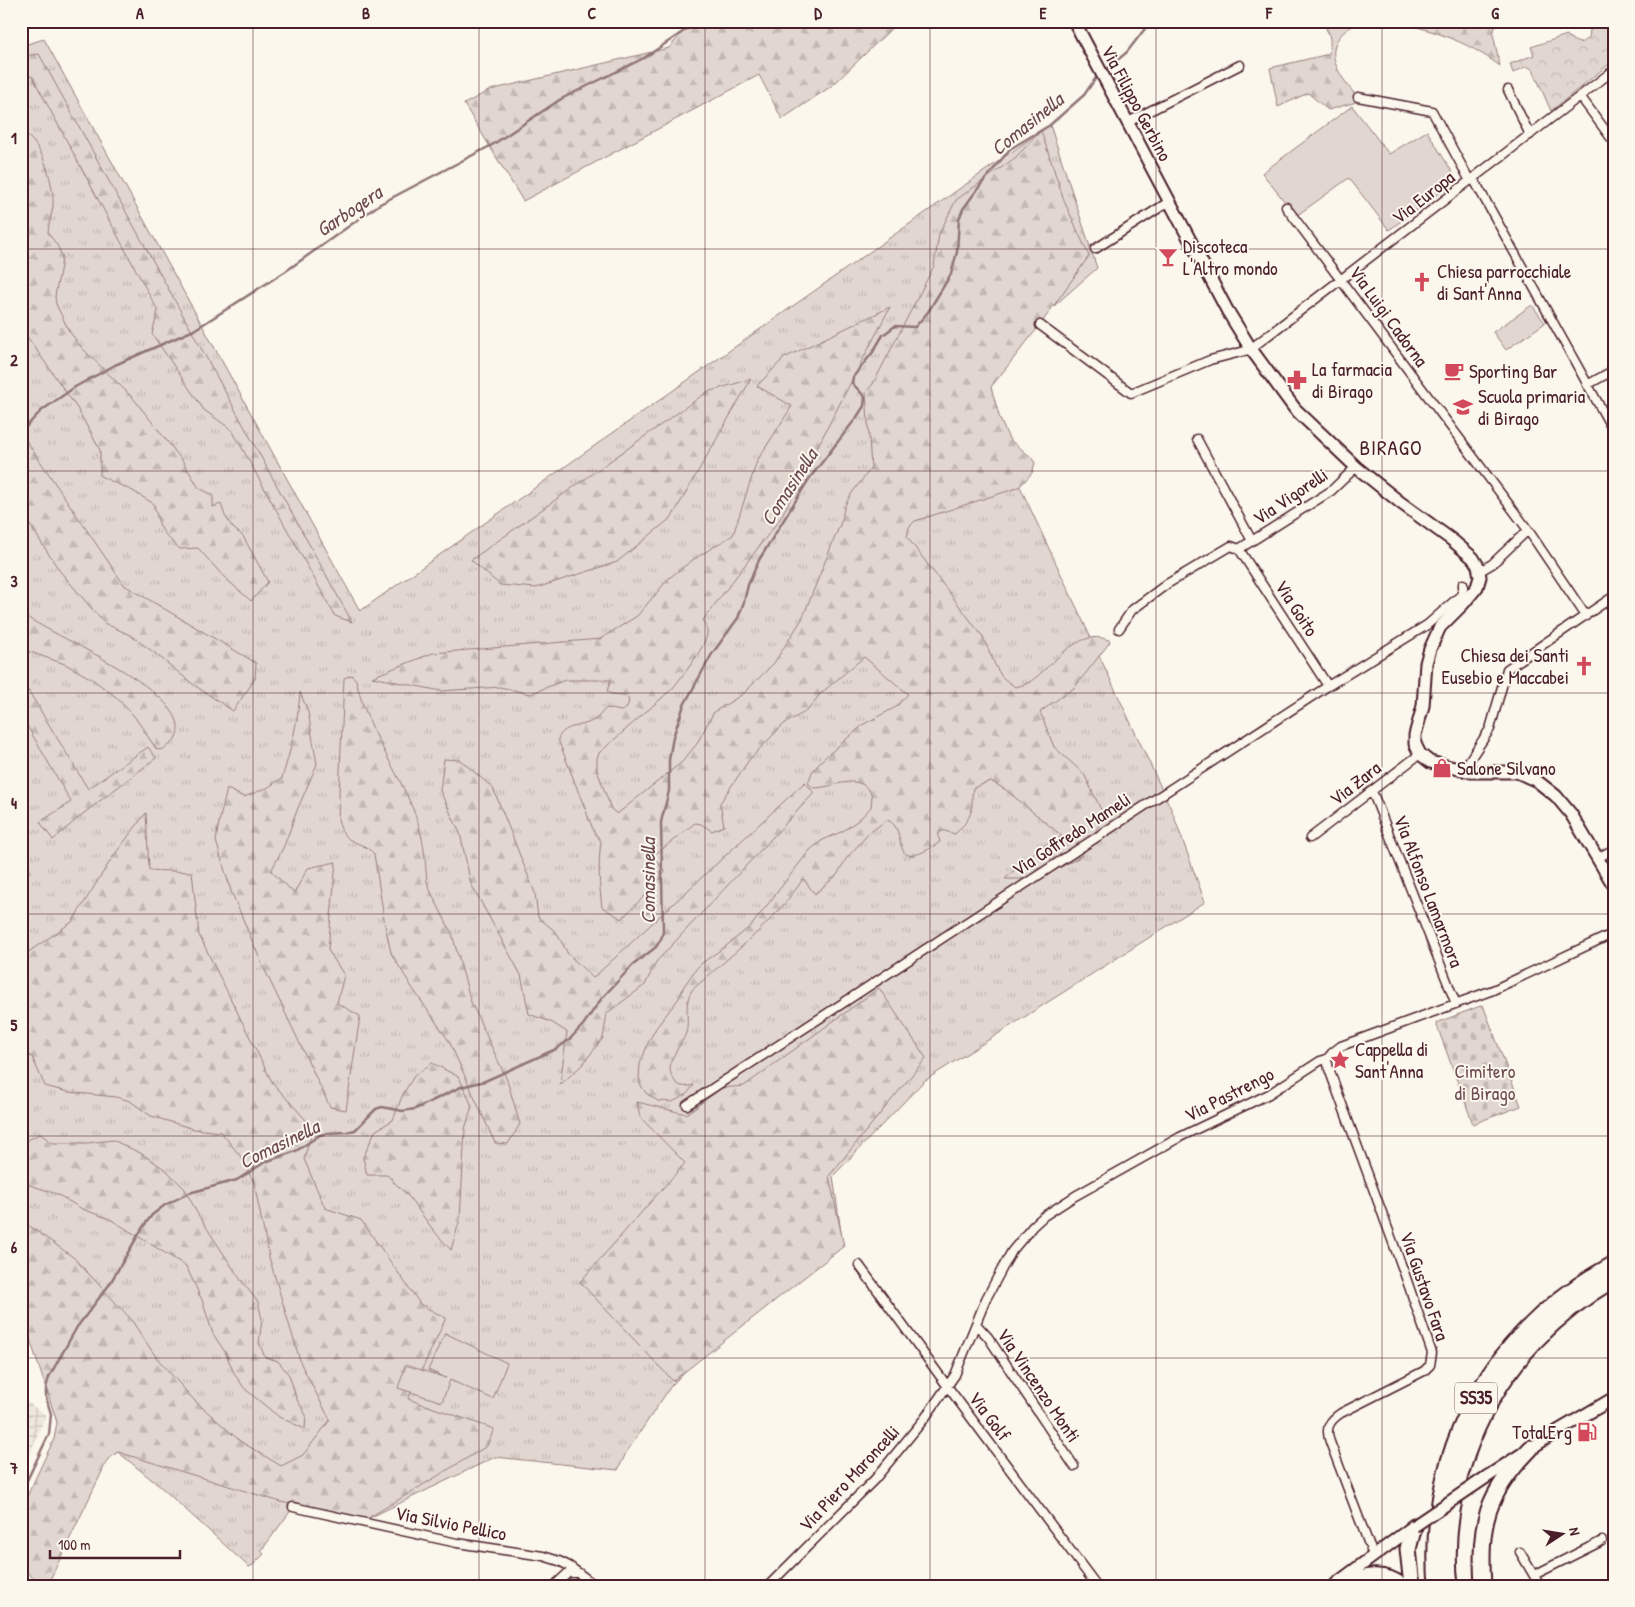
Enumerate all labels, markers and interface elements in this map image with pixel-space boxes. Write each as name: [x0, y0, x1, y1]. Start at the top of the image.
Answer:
text: A: [136, 2, 144, 24]
text: B: [362, 2, 370, 24]
text: C: [588, 2, 597, 24]
text: D: [814, 2, 822, 24]
text: E: [1039, 2, 1047, 24]
text: F: [1265, 2, 1273, 24]
text: G: [1491, 2, 1499, 24]
street label: Via Filippo Gerbino: [1095, 40, 1179, 166]
water label: Comasinella: [985, 85, 1070, 161]
text: 1: [11, 127, 17, 149]
street label: Via Europa: [1386, 164, 1460, 230]
water label: Garbogera: [311, 178, 389, 243]
place label: Discoteca L'Altro mondo: [1183, 233, 1278, 281]
bar icon: Discoteca L'Altro mondo: [1157, 246, 1179, 268]
place label: Chiesa parrocchiale di Sant'Anna: [1437, 258, 1572, 306]
street label: Via Luigi Cadorna: [1343, 260, 1435, 372]
church icon: Chiesa parrocchiale di Sant'Anna: [1411, 271, 1433, 293]
text: 2: [10, 349, 18, 371]
place label: La farmacia di Birago: [1312, 356, 1392, 404]
place label: Sporting Bar: [1469, 358, 1558, 384]
cafe icon: Sporting Bar: [1443, 360, 1465, 382]
pharmacy icon: La farmacia di Birago: [1286, 369, 1308, 391]
place label: Scuola primaria di Birago: [1478, 383, 1586, 431]
school or university icon: Scuola primaria di Birago: [1452, 396, 1474, 418]
district label: BIRAGO: [1359, 433, 1423, 462]
water label: Comasinella: [754, 441, 825, 530]
street label: Via Vigorelli: [1247, 461, 1333, 531]
text: 3: [10, 570, 18, 592]
street label: Via Goito: [1269, 575, 1325, 641]
place label: Chiesa dei Santi Eusebio e Maccabei: [1441, 642, 1569, 690]
church icon: Chiesa dei Santi Eusebio e Maccabei: [1573, 655, 1595, 677]
street label: Via Zara: [1324, 754, 1387, 811]
place label: Salone Silvano: [1457, 755, 1556, 781]
shop icon: Salone Silvano: [1431, 757, 1453, 779]
street label: Via Goffredo Mameli: [1007, 786, 1135, 882]
text: 4: [11, 792, 17, 814]
street label: Via Alfonso Lamarmora: [1388, 811, 1470, 971]
water label: Comasinella: [634, 836, 661, 924]
text: 5: [11, 1014, 18, 1036]
place label: Cappella di Sant'Anna: [1355, 1036, 1428, 1084]
place icon: Cappella di Sant'Anna: [1329, 1049, 1351, 1071]
park label: Cimitero di Birago: [1455, 1058, 1516, 1106]
street label: Via Pastrengo: [1180, 1060, 1278, 1128]
water label: Comasinella: [234, 1112, 325, 1175]
street label: Via Gustavo Fara: [1394, 1228, 1456, 1345]
text: 6: [11, 1236, 18, 1258]
street label: Via Vincenzo Monti: [991, 1323, 1087, 1447]
road number: SS35: [1455, 1382, 1497, 1414]
street label: Via Golf: [963, 1386, 1017, 1446]
street label: Via Piero Maroncelli: [793, 1419, 905, 1537]
place label: TotalErg: [1512, 1419, 1572, 1445]
fuel station icon: TotalErg: [1576, 1421, 1598, 1443]
text: 7: [9, 1457, 18, 1479]
street label: Via Silvio Pellico: [393, 1499, 509, 1547]
north arrow: [1538, 1510, 1588, 1560]
text: N: [1565, 1526, 1585, 1537]
scale bar: [50, 1527, 180, 1559]
text: 100 m: [58, 1534, 91, 1555]

